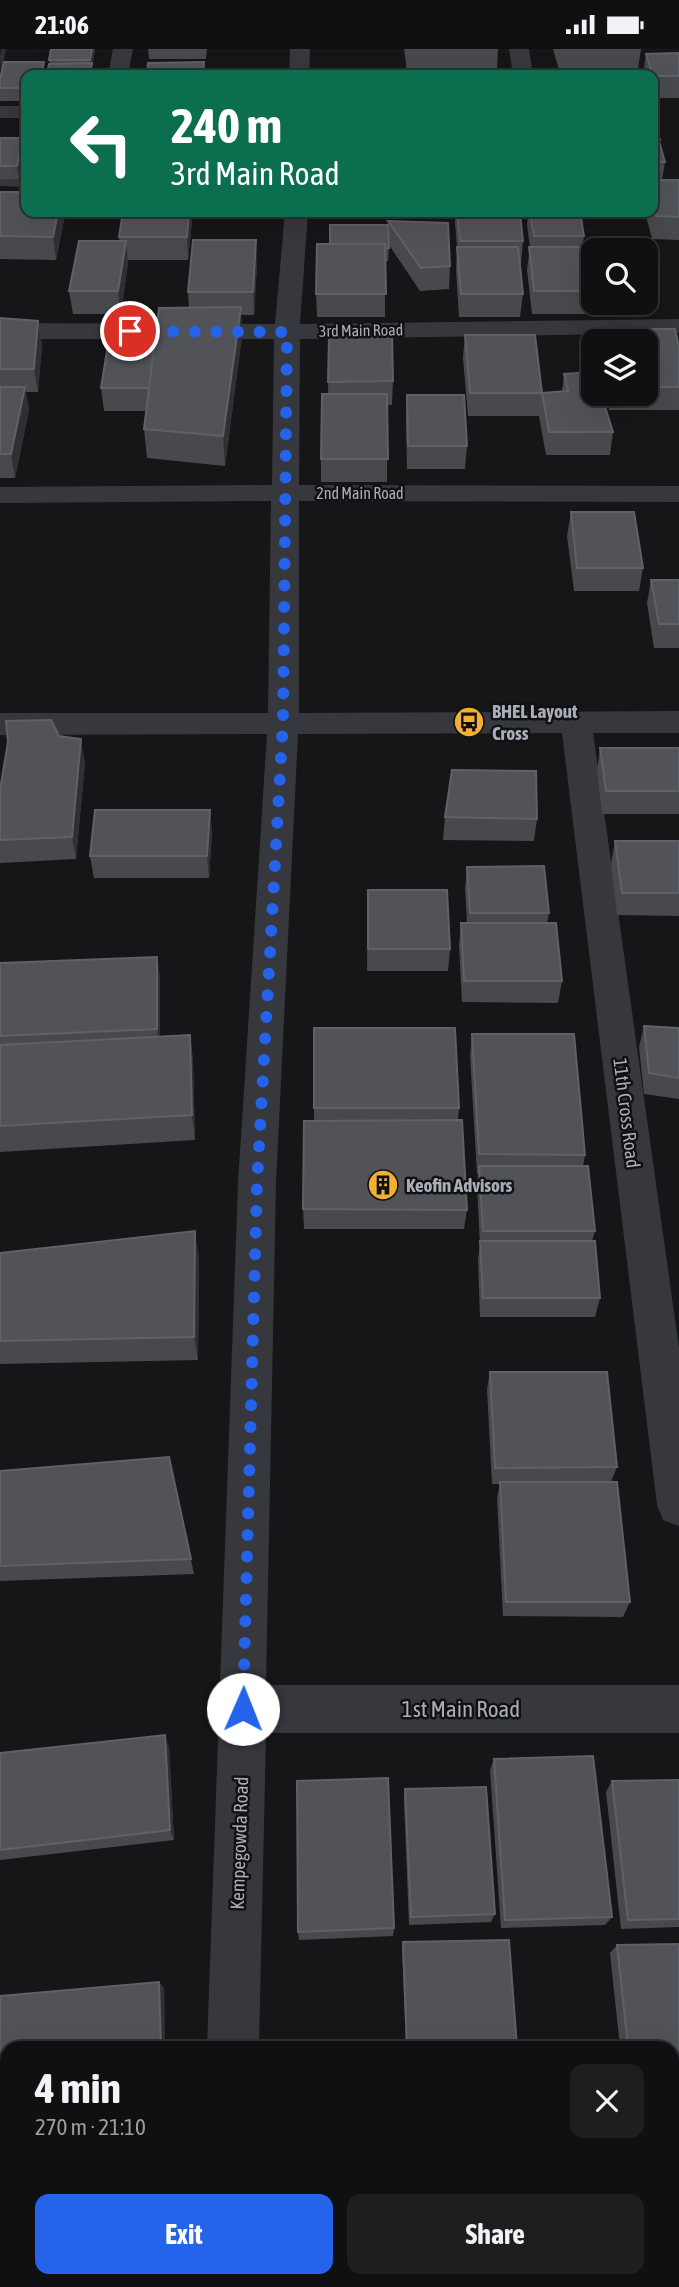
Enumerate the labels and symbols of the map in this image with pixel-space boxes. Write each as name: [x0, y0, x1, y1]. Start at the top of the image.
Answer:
pin: [100, 301, 160, 361]
street label: 3rd Main Road: [319, 320, 403, 340]
street label: 2nd Main Road: [316, 484, 404, 502]
place label: BHEL Layout Cross: [492, 700, 578, 744]
bus stop icon: BHEL Layout Cross: [452, 705, 486, 739]
street label: 11th Cross Road: [609, 1057, 645, 1169]
building icon: Keofin Advisors: [366, 1168, 400, 1202]
place label: Keofin Advisors: [406, 1174, 513, 1196]
position arrow: [206, 1672, 280, 1746]
street label: 1st Main Road: [402, 1696, 520, 1722]
street label: Kempegowda Road: [226, 1776, 252, 1910]

